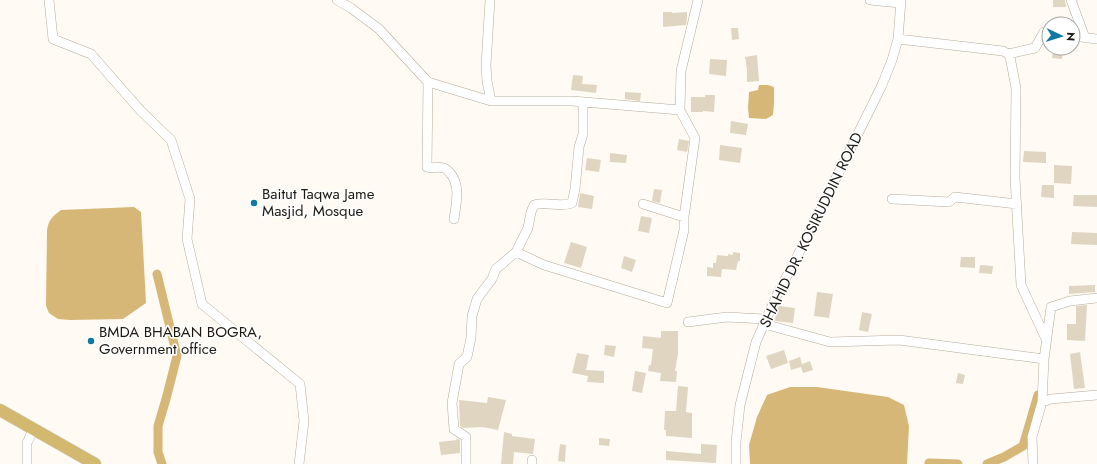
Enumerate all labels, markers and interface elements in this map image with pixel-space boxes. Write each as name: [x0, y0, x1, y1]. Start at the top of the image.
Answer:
north arrow: [1041, 16, 1081, 56]
text: N: [1063, 32, 1079, 42]
street label: SHAHID DR. KOSIRUDDIN ROAD: [754, 129, 868, 331]
place label: Baitut Taqwa Jame Masjid, Mosque: [262, 183, 375, 222]
marker: Baitut Taqwa Jame Masjid, Mosque: [249, 198, 259, 208]
place label: BMDA BHABAN BOGRA, Government office: [99, 321, 262, 360]
marker: BMDA BHABAN BOGRA, Government office: [86, 336, 96, 346]

